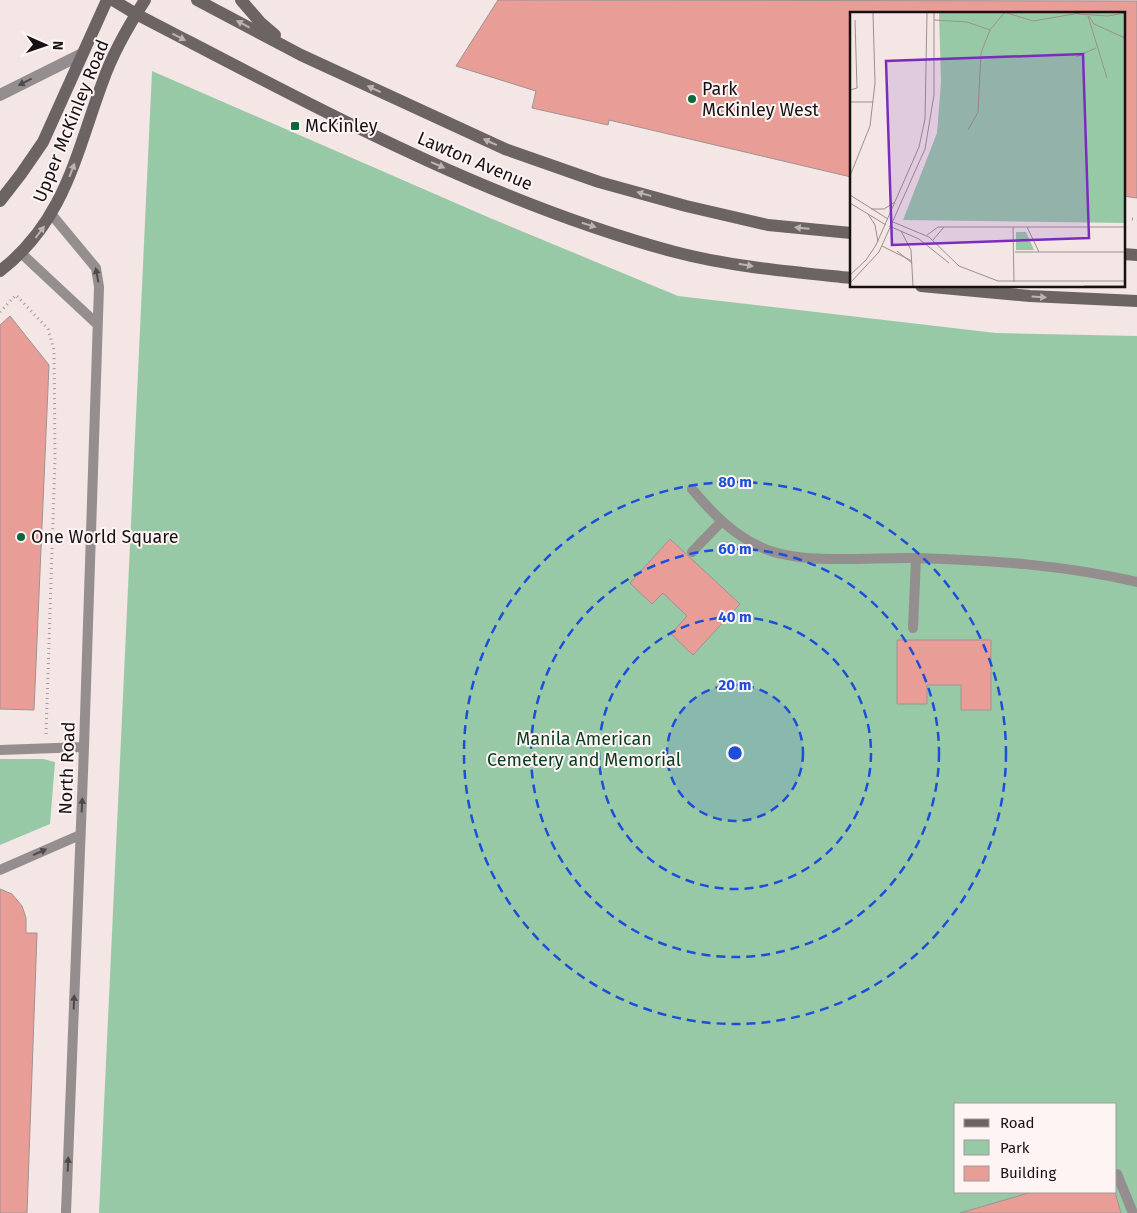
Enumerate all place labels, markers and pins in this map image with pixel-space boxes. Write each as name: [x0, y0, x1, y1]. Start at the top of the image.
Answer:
place label: Park McKinley West: [702, 78, 819, 121]
marker: Park McKinley West: [686, 93, 698, 105]
place label: McKinley: [305, 115, 378, 137]
marker: McKinley: [289, 120, 301, 132]
place label: One World Square: [31, 526, 179, 548]
marker: One World Square: [15, 531, 27, 543]
centre of rings: [726, 744, 744, 762]

